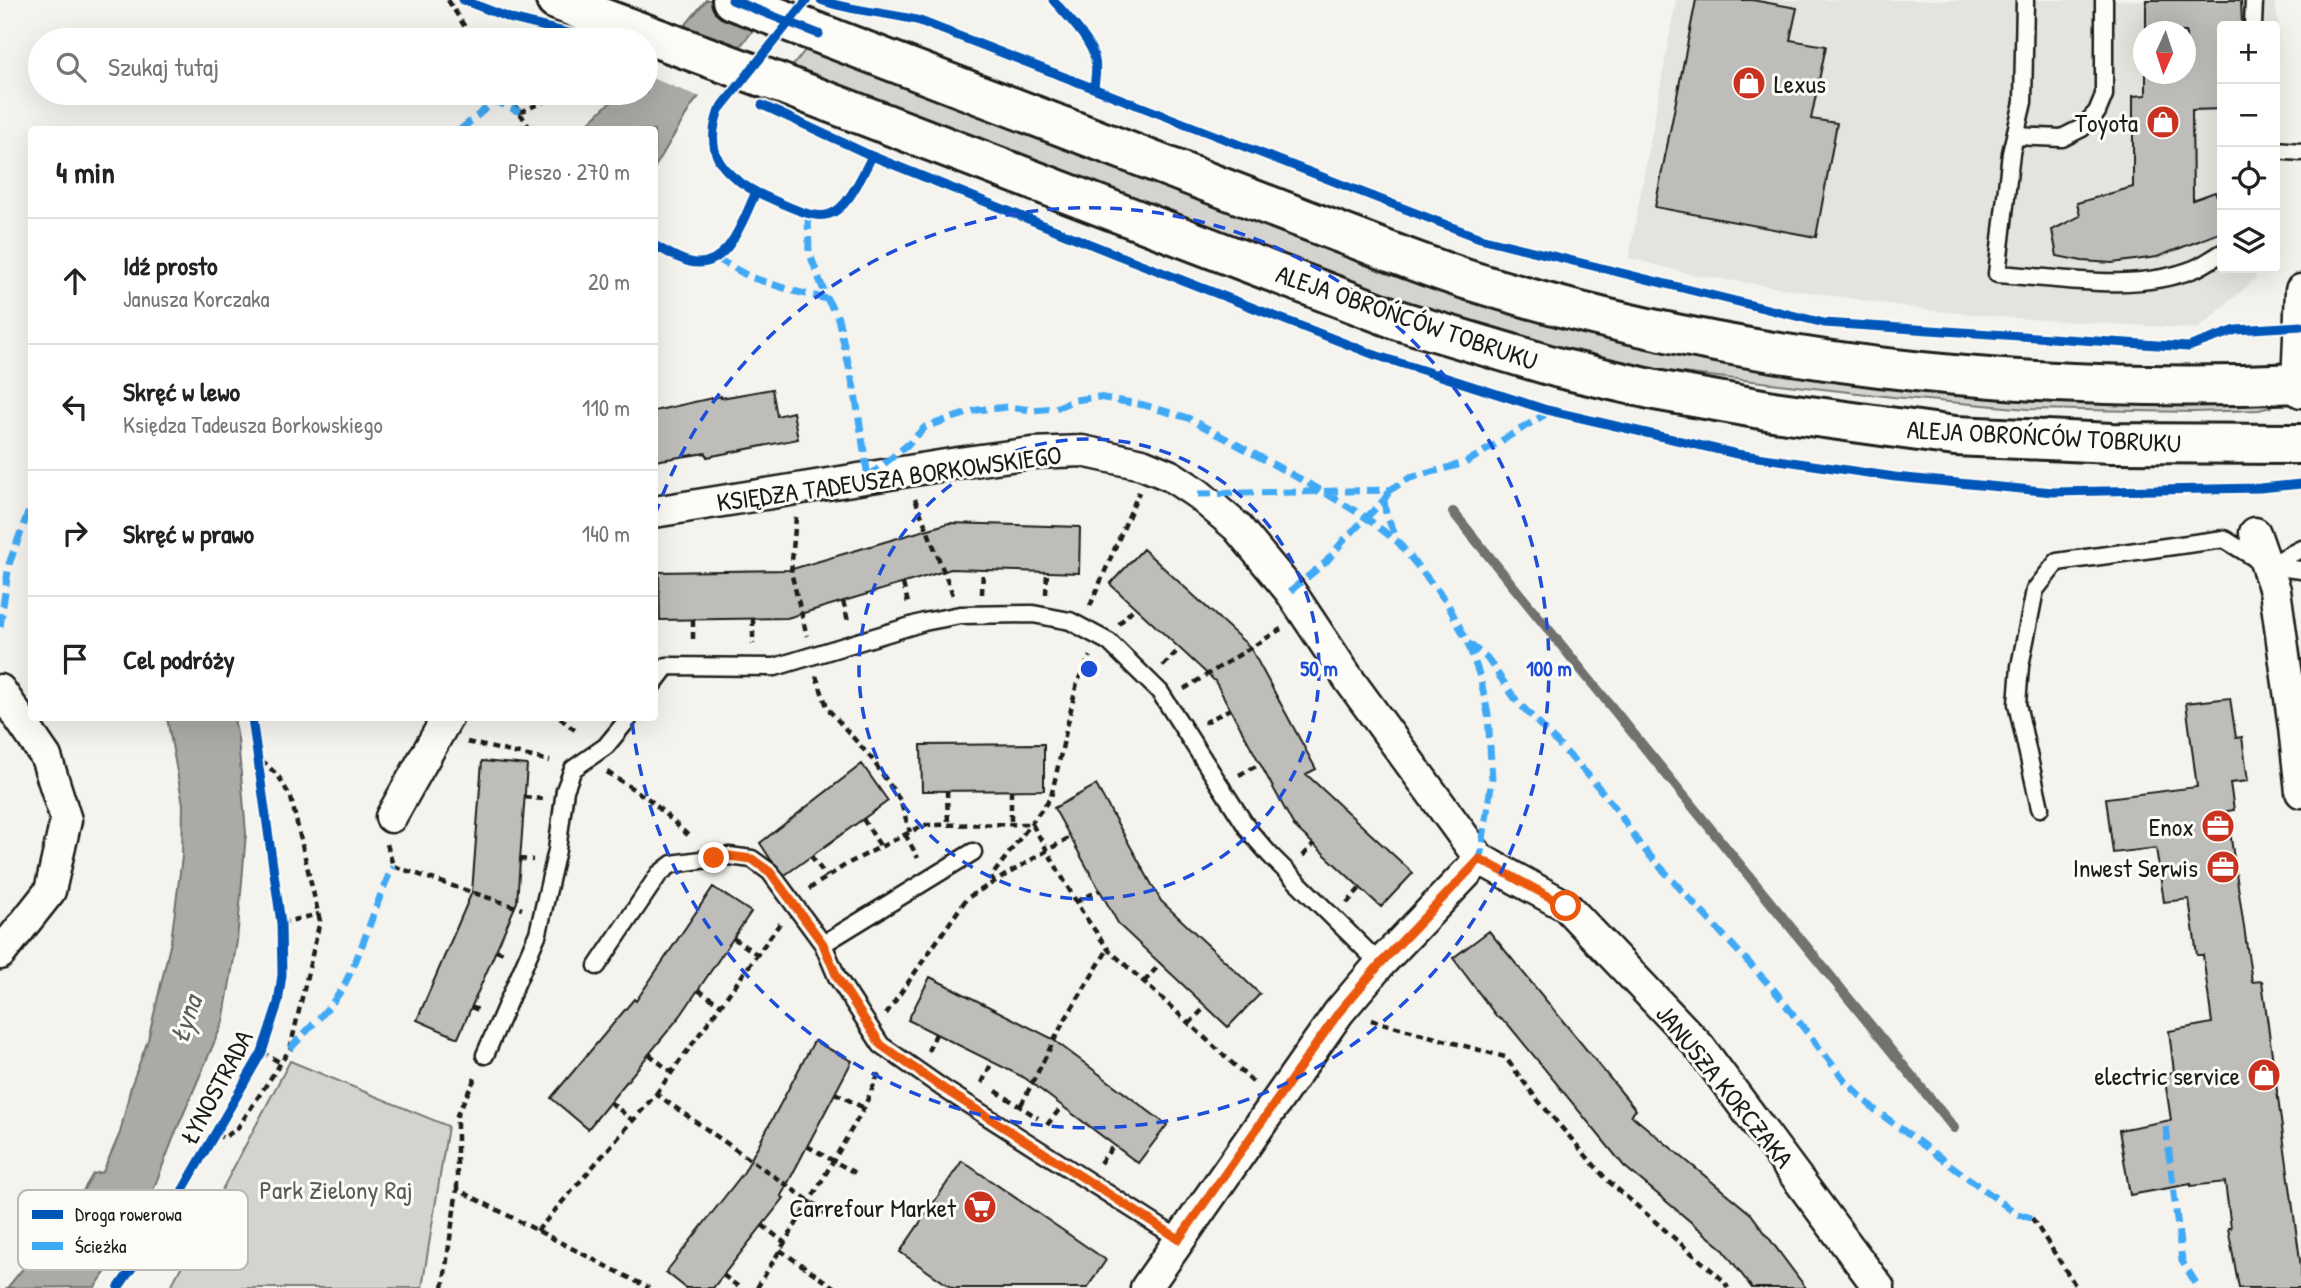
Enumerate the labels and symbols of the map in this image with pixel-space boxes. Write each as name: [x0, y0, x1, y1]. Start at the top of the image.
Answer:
north arrow: [2133, 21, 2196, 84]
shop icon: Lexus: [1730, 64, 1768, 102]
place label: Lexus: [1774, 66, 1826, 101]
shop icon: Toyota: [2144, 103, 2182, 141]
place label: Toyota: [2075, 105, 2138, 140]
street label: ALEJA OBROŃCÓW TOBRUKU: [1272, 256, 1542, 378]
street label: ALEJA OBROŃCÓW TOBRUKU: [1906, 411, 2182, 461]
street label: KSIĘDZA TADEUSZA BORKOWSKIEGO: [714, 436, 1064, 520]
text: 50 m: [1300, 654, 1338, 683]
text: 100 m: [1526, 654, 1572, 683]
centre of rings: [1077, 657, 1101, 681]
office icon: Enox: [2199, 807, 2237, 845]
place label: Enox: [2149, 809, 2194, 844]
route end: [698, 842, 729, 873]
office icon: Inwest Serwis: [2204, 848, 2242, 886]
place label: Inwest Serwis: [2073, 850, 2198, 885]
route start: [1550, 890, 1581, 921]
water label: Łyna: [159, 987, 212, 1048]
street label: JANUSZA KORCZAKA: [1648, 997, 1802, 1175]
street label: ŁYNOSTRADA: [171, 1023, 261, 1150]
shop icon: electric service: [2245, 1056, 2283, 1094]
place label: electric service: [2094, 1058, 2240, 1093]
park label: Park Zielony Raj: [259, 1172, 413, 1207]
supermarket icon: Carrefour Market: [961, 1188, 999, 1226]
legend: [18, 1190, 248, 1270]
place label: Carrefour Market: [789, 1190, 957, 1225]
text: Droga rowerowa: [75, 1201, 182, 1227]
text: Ścieżka: [75, 1233, 127, 1259]

